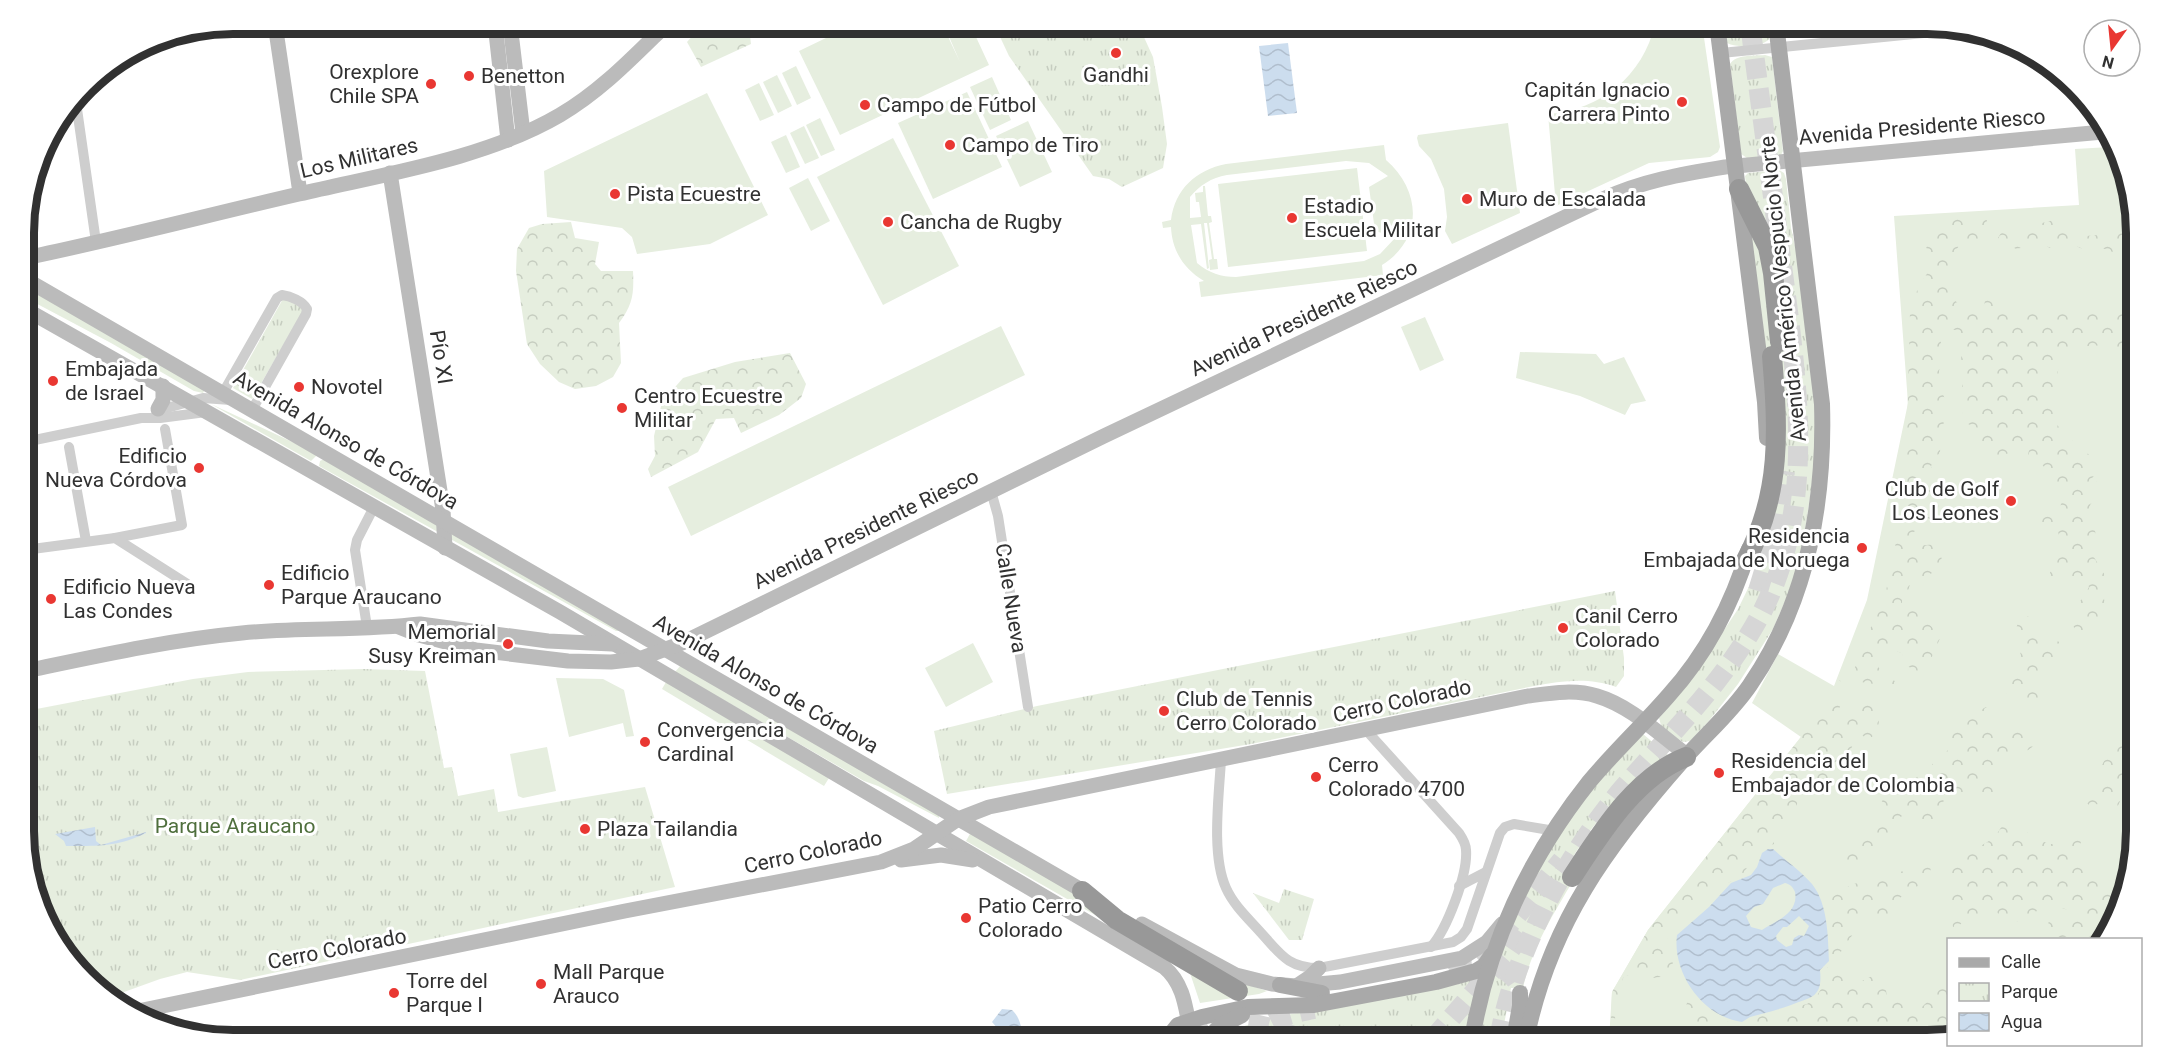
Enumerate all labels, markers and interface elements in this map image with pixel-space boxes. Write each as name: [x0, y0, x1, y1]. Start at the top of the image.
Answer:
north arrow: [2082, 18, 2142, 78]
marker: Gandhi: [1109, 46, 1123, 60]
text: N: [2100, 51, 2116, 73]
place label: Orexplore Chile SPA: [329, 60, 419, 108]
place label: Gandhi: [1083, 63, 1149, 87]
place label: Benetton: [481, 64, 565, 88]
marker: Benetton: [462, 69, 476, 83]
marker: Orexplore Chile SPA: [424, 77, 438, 91]
place label: Capitán Ignacio Carrera Pinto: [1524, 78, 1670, 126]
place label: Campo de Fútbol: [877, 93, 1036, 117]
marker: Capitán Ignacio Carrera Pinto: [1675, 95, 1689, 109]
marker: Campo de Fútbol: [858, 98, 872, 112]
street label: Avenida Presidente Riesco: [1798, 104, 2046, 150]
street label: Los Militares: [298, 133, 420, 183]
place label: Campo de Tiro: [962, 133, 1099, 157]
street label: Avenida Américo Vespucio Norte: [1755, 135, 1811, 443]
marker: Campo de Tiro: [943, 138, 957, 152]
place label: Pista Ecuestre: [627, 182, 761, 206]
marker: Pista Ecuestre: [608, 187, 622, 201]
place label: Muro de Escalada: [1479, 187, 1646, 211]
marker: Muro de Escalada: [1460, 192, 1474, 206]
place label: Estadio Escuela Militar: [1304, 194, 1441, 242]
place label: Cancha de Rugby: [900, 210, 1062, 234]
marker: Estadio Escuela Militar: [1285, 211, 1299, 225]
marker: Cancha de Rugby: [881, 215, 895, 229]
street label: Avenida Presidente Riesco: [1187, 255, 1421, 381]
street label: Pío XI: [425, 328, 457, 386]
place label: Embajada de Israel: [65, 357, 158, 405]
street label: Avenida Alonso de Córdova: [229, 366, 463, 514]
marker: Embajada de Israel: [46, 374, 60, 388]
place label: Novotel: [311, 375, 383, 399]
marker: Novotel: [292, 380, 306, 394]
place label: Centro Ecuestre Militar: [634, 384, 783, 432]
marker: Centro Ecuestre Militar: [615, 401, 629, 415]
place label: Edificio Nueva Córdova: [45, 444, 187, 492]
marker: Edificio Nueva Córdova: [192, 461, 206, 475]
street label: Avenida Presidente Riesco: [749, 464, 983, 594]
place label: Club de Golf Los Leones: [1885, 477, 2000, 525]
marker: Club de Golf Los Leones: [2004, 494, 2018, 508]
place label: Residencia Embajada de Noruega: [1643, 524, 1850, 572]
street label: Calle Nueva: [990, 541, 1032, 655]
marker: Residencia Embajada de Noruega: [1855, 541, 1869, 555]
place label: Edificio Parque Araucano: [281, 561, 442, 609]
place label: Edificio Nueva Las Condes: [63, 575, 196, 623]
marker: Edificio Parque Araucano: [262, 578, 276, 592]
marker: Edificio Nueva Las Condes: [44, 592, 58, 606]
place label: Canil Cerro Colorado: [1575, 604, 1678, 652]
street label: Avenida Alonso de Córdova: [649, 610, 883, 758]
place label: Memorial Susy Kreiman: [368, 620, 496, 668]
marker: Canil Cerro Colorado: [1556, 621, 1570, 635]
marker: Memorial Susy Kreiman: [501, 637, 515, 651]
street label: Cerro Colorado: [1331, 675, 1473, 727]
place label: Club de Tennis Cerro Colorado: [1176, 687, 1317, 735]
marker: Club de Tennis Cerro Colorado: [1157, 704, 1171, 718]
place label: Convergencia Cardinal: [657, 718, 784, 766]
marker: Convergencia Cardinal: [638, 735, 652, 749]
place label: Residencia del Embajador de Colombia: [1731, 749, 1955, 797]
place label: Cerro Colorado 4700: [1328, 753, 1465, 801]
marker: Residencia del Embajador de Colombia: [1712, 766, 1726, 780]
marker: Cerro Colorado 4700: [1309, 770, 1323, 784]
park label: Parque Araucano: [155, 814, 315, 838]
place label: Plaza Tailandia: [597, 817, 738, 841]
marker: Plaza Tailandia: [578, 822, 592, 836]
street label: Cerro Colorado: [742, 826, 884, 878]
place label: Patio Cerro Colorado: [978, 894, 1083, 942]
marker: Patio Cerro Colorado: [959, 911, 973, 925]
street label: Cerro Colorado: [266, 924, 408, 974]
legend: [1947, 938, 2142, 1046]
text: Calle: [2001, 951, 2041, 972]
place label: Mall Parque Arauco: [553, 960, 664, 1008]
place label: Torre del Parque I: [406, 969, 488, 1017]
marker: Mall Parque Arauco: [534, 977, 548, 991]
text: Parque: [2001, 981, 2058, 1002]
marker: Torre del Parque I: [387, 986, 401, 1000]
text: Agua: [2001, 1011, 2043, 1032]

